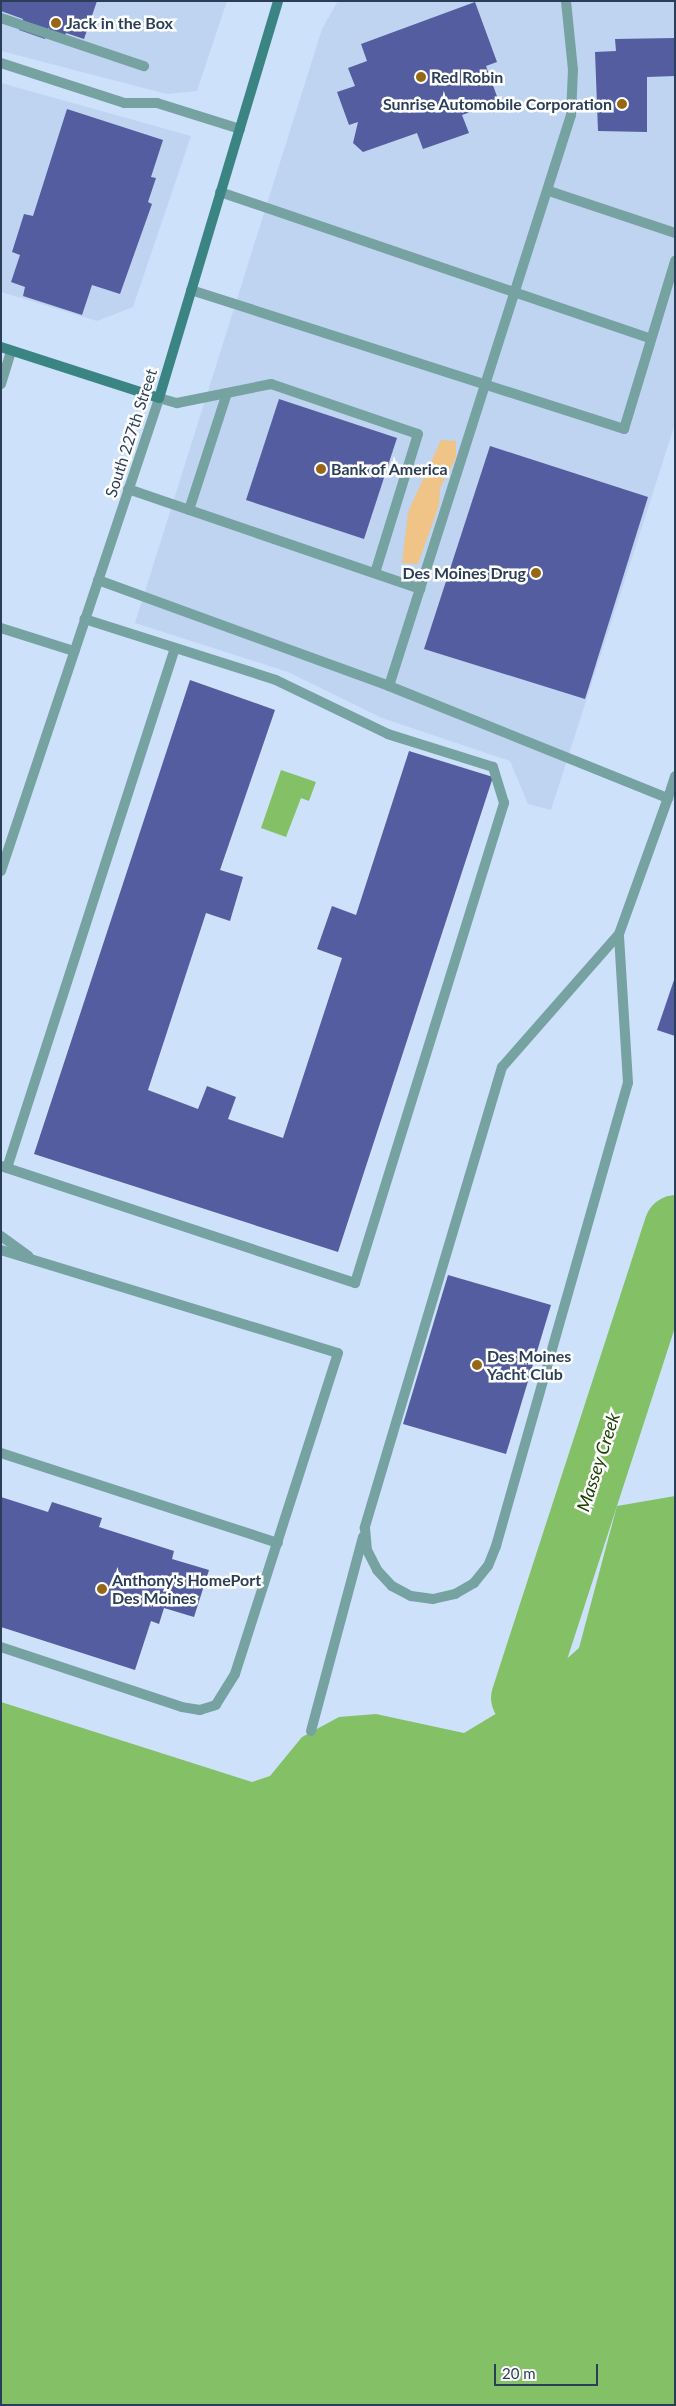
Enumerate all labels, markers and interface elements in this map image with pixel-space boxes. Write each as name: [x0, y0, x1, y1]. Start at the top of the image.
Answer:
place label: Jack in the Box: [66, 13, 173, 33]
marker: Jack in the Box: [50, 17, 62, 29]
place label: Red Robin: [431, 67, 503, 87]
marker: Red Robin: [415, 71, 427, 83]
place label: Sunrise Automobile Corporation: [382, 94, 612, 114]
marker: Sunrise Automobile Corporation: [616, 98, 628, 110]
street label: South 227th Street: [101, 366, 161, 500]
place label: Bank of America: [331, 459, 449, 479]
marker: Bank of America: [315, 463, 327, 475]
place label: Des Moines Drug: [402, 563, 526, 583]
marker: Des Moines Drug: [530, 567, 542, 579]
place label: Des Moines Yacht Club: [487, 1346, 571, 1384]
marker: Des Moines Yacht Club: [471, 1359, 483, 1371]
water label: Massey Creek: [572, 1410, 624, 1514]
place label: Anthony's HomePort Des Moines: [112, 1570, 261, 1608]
marker: Anthony's HomePort Des Moines: [96, 1583, 108, 1595]
scale bar: [496, 2354, 600, 2386]
text: 20 m: [502, 2364, 536, 2382]

